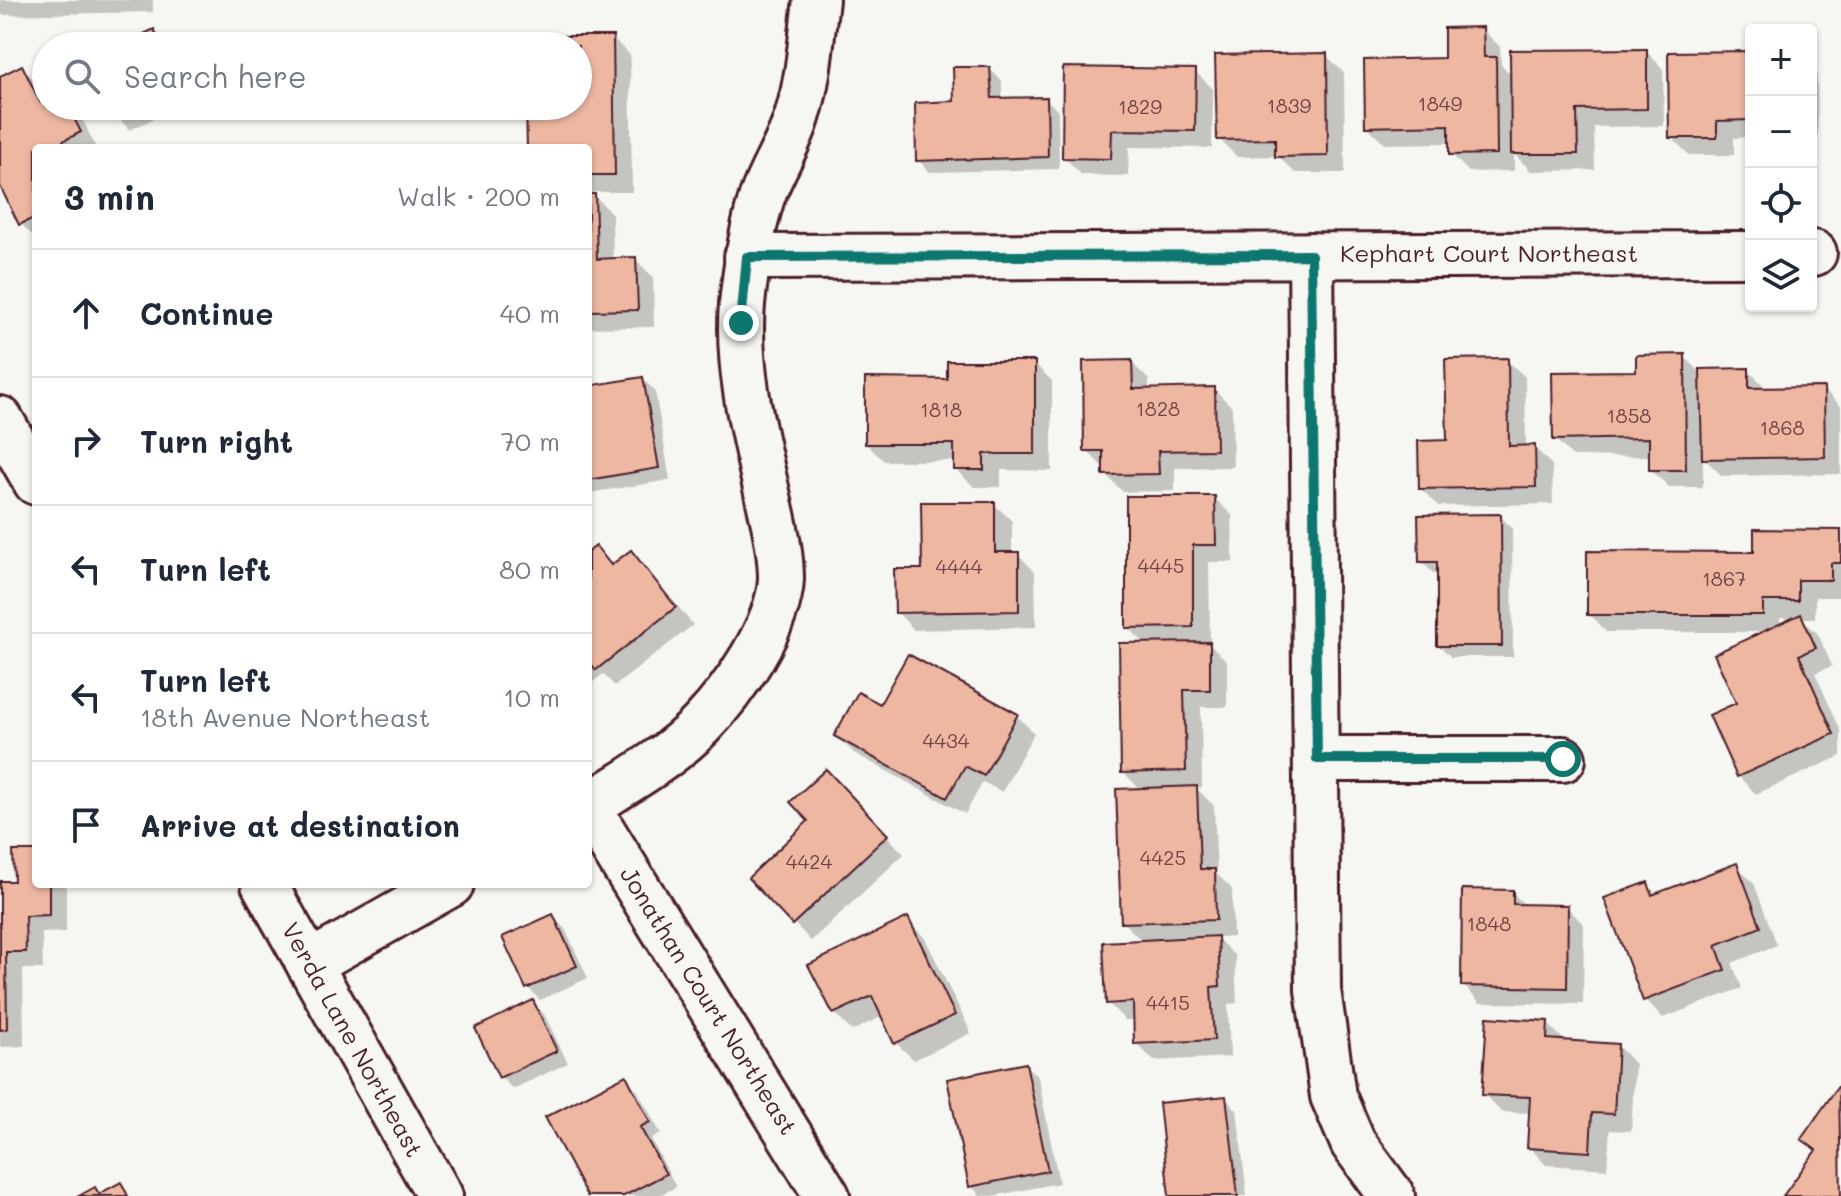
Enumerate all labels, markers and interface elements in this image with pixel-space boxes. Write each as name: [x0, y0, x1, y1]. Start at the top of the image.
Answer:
map controls: [1745, 24, 1817, 312]
button: +: [1745, 24, 1817, 96]
search box: [32, 32, 592, 120]
icon: search: [60, 54, 104, 98]
text: Search here: [124, 56, 307, 96]
house number: 1849: [1418, 90, 1462, 116]
house number: 1839: [1267, 92, 1311, 118]
house number: 1829: [1118, 93, 1162, 119]
button: −: [1745, 96, 1817, 168]
button: locate: [1745, 168, 1817, 240]
text: 3 min: [64, 174, 155, 219]
text: Walk · 200 m: [397, 179, 560, 213]
street label: Kephart Court Northeast: [1340, 237, 1638, 268]
button: layers: [1745, 240, 1817, 312]
icon: ahead: [64, 291, 108, 335]
text: Continue: [140, 293, 273, 333]
text: 40 m: [500, 296, 560, 330]
route end: [723, 305, 759, 341]
house number: 1828: [1136, 395, 1180, 421]
house number: 1818: [920, 396, 962, 422]
house number: 1858: [1607, 402, 1651, 428]
house number: 1868: [1759, 414, 1805, 440]
icon: right: [64, 419, 108, 463]
text: Turn right: [140, 421, 293, 461]
text: 70 m: [500, 424, 560, 458]
icon: left: [64, 547, 108, 591]
text: Turn left: [140, 549, 271, 589]
text: 80 m: [499, 552, 560, 586]
house number: 4445: [1138, 552, 1184, 578]
house number: 4444: [936, 553, 983, 579]
house number: 1867: [1702, 565, 1746, 591]
text: Turn left: [140, 660, 271, 700]
icon: left: [64, 675, 108, 719]
text: 10 m: [503, 680, 560, 714]
text: 18th Avenue Northeast: [140, 700, 430, 734]
house number: 4434: [923, 727, 970, 753]
route start: [1545, 741, 1581, 777]
icon: arrive: [64, 803, 108, 847]
text: Arrive at destination: [140, 805, 460, 845]
house number: 4425: [1140, 844, 1186, 870]
house number: 4424: [786, 848, 832, 874]
street label: Jonathan Court Northeast: [614, 860, 805, 1140]
house number: 1848: [1467, 910, 1511, 936]
street label: Verda Lane Northeast: [276, 916, 431, 1162]
house number: 4415: [1146, 989, 1190, 1015]

